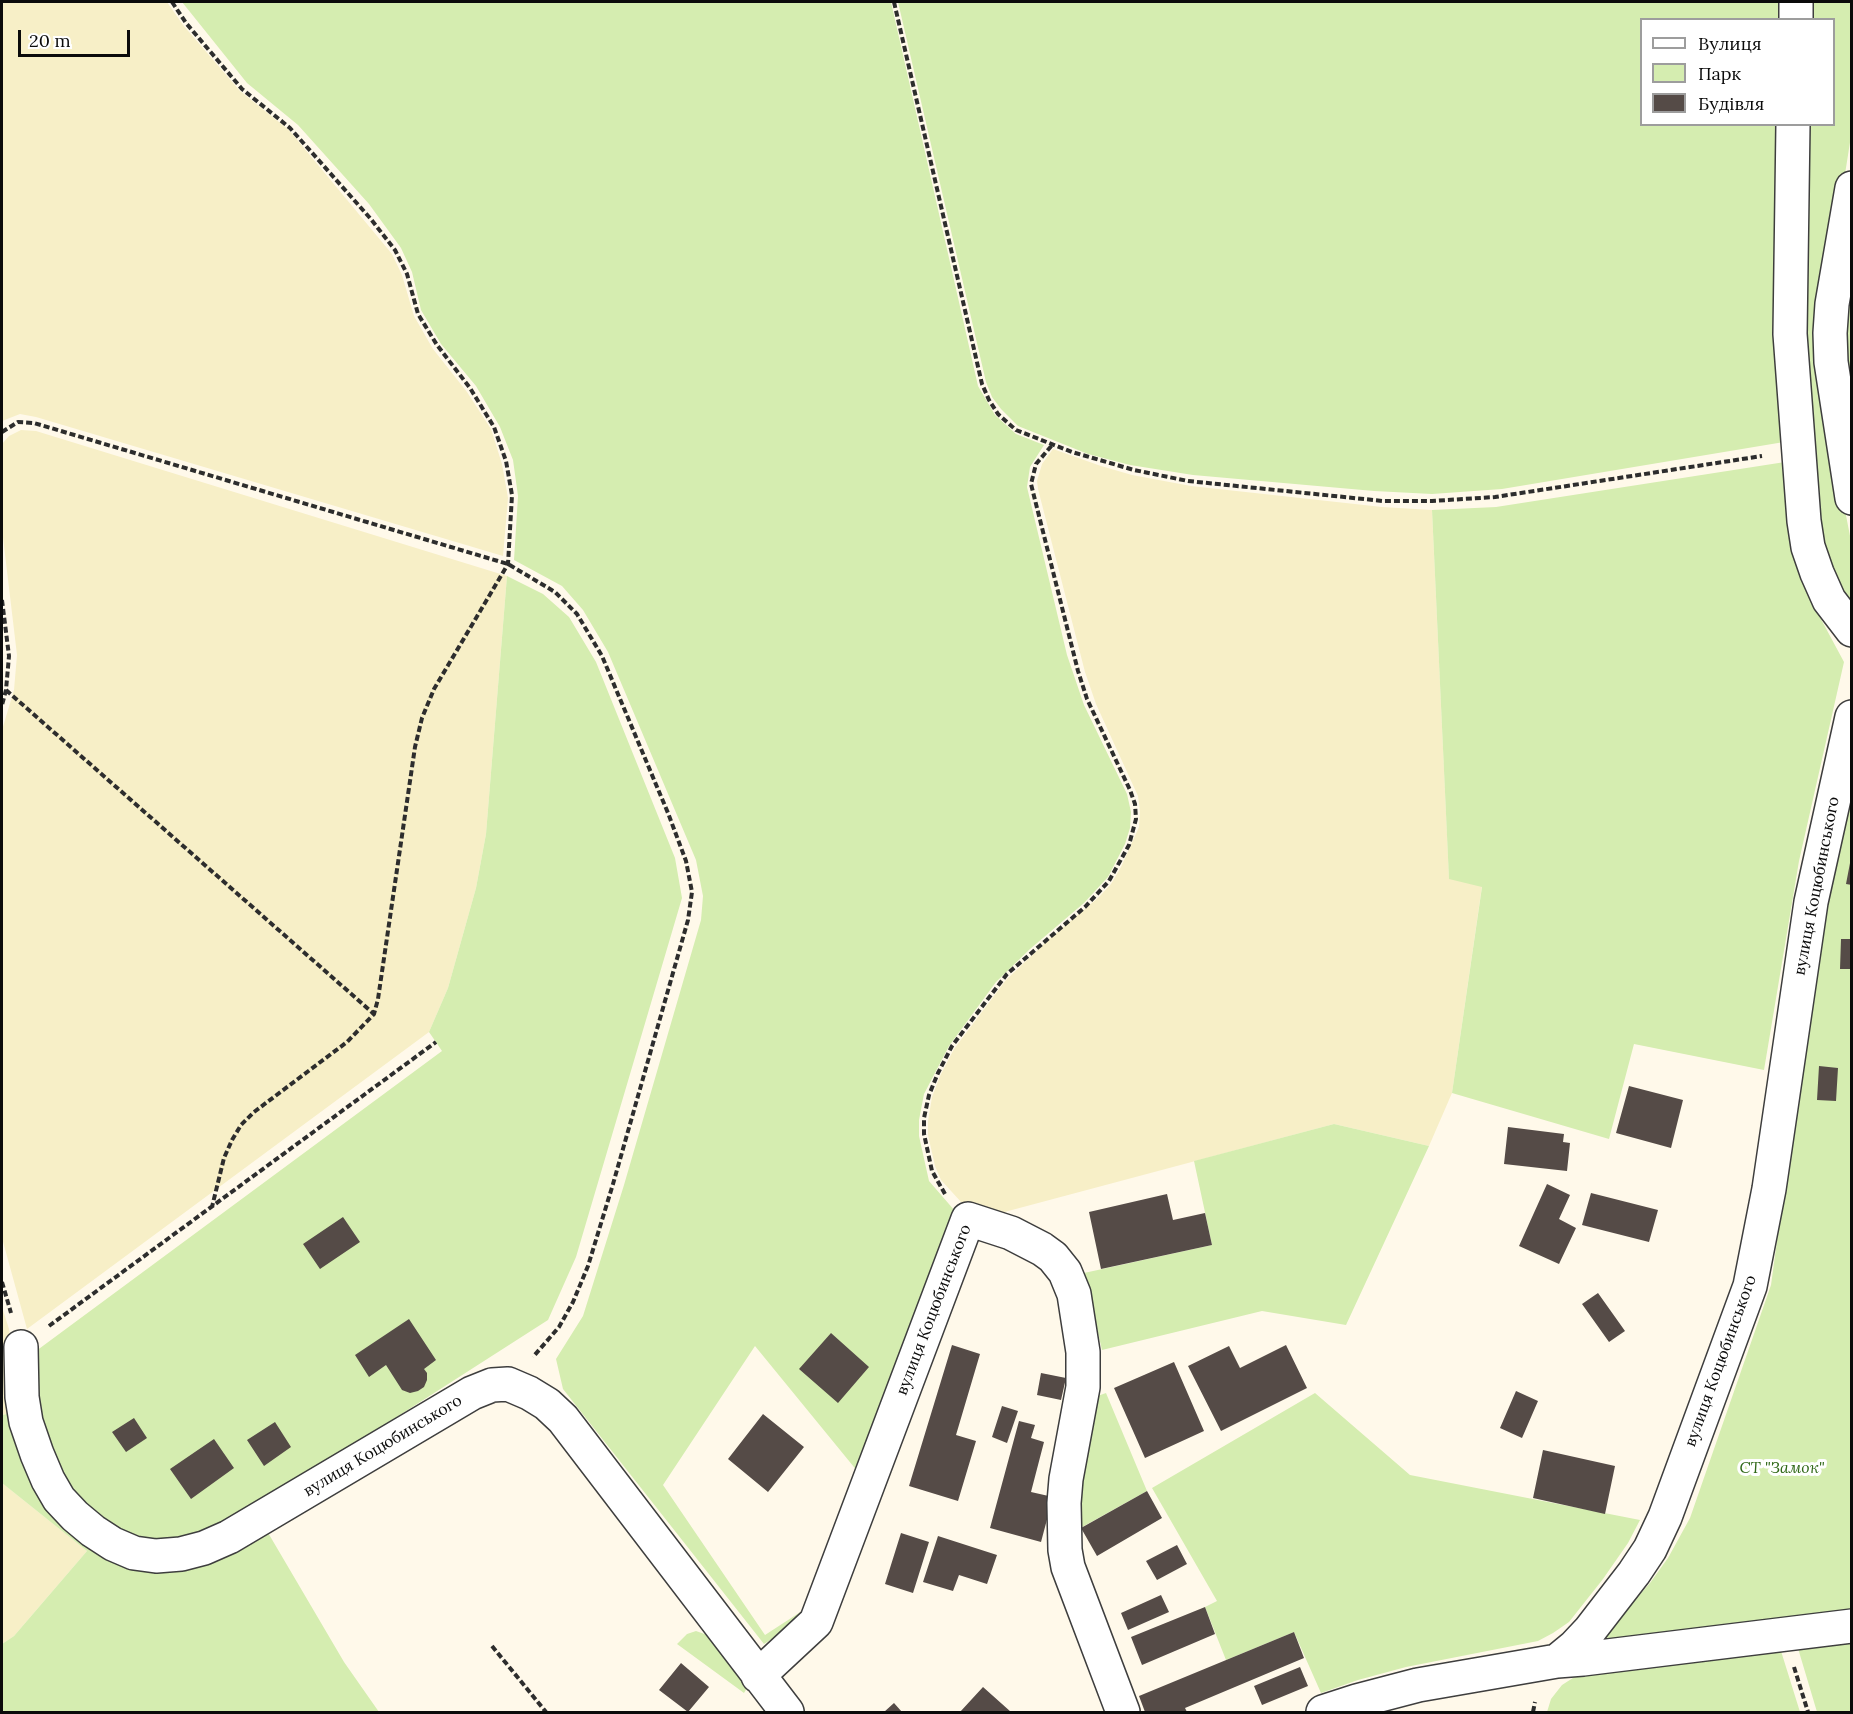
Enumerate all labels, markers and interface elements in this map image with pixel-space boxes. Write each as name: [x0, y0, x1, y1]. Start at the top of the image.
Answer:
scale bar: [21, 18, 134, 56]
legend: [1640, 18, 1835, 126]
text: 20 m: [29, 29, 71, 52]
text: Вулиця: [1698, 32, 1761, 55]
text: Парк: [1698, 62, 1741, 85]
text: Будівля: [1698, 92, 1764, 115]
street label: вулиця Коцюбинського: [1790, 795, 1844, 977]
street label: вулиця Коцюбинського: [893, 1222, 975, 1398]
street label: вулиця Коцюбинського: [1681, 1272, 1761, 1450]
street label: вулиця Коцюбинського: [300, 1391, 466, 1501]
park label: СТ "Замок": [1739, 1458, 1825, 1478]

